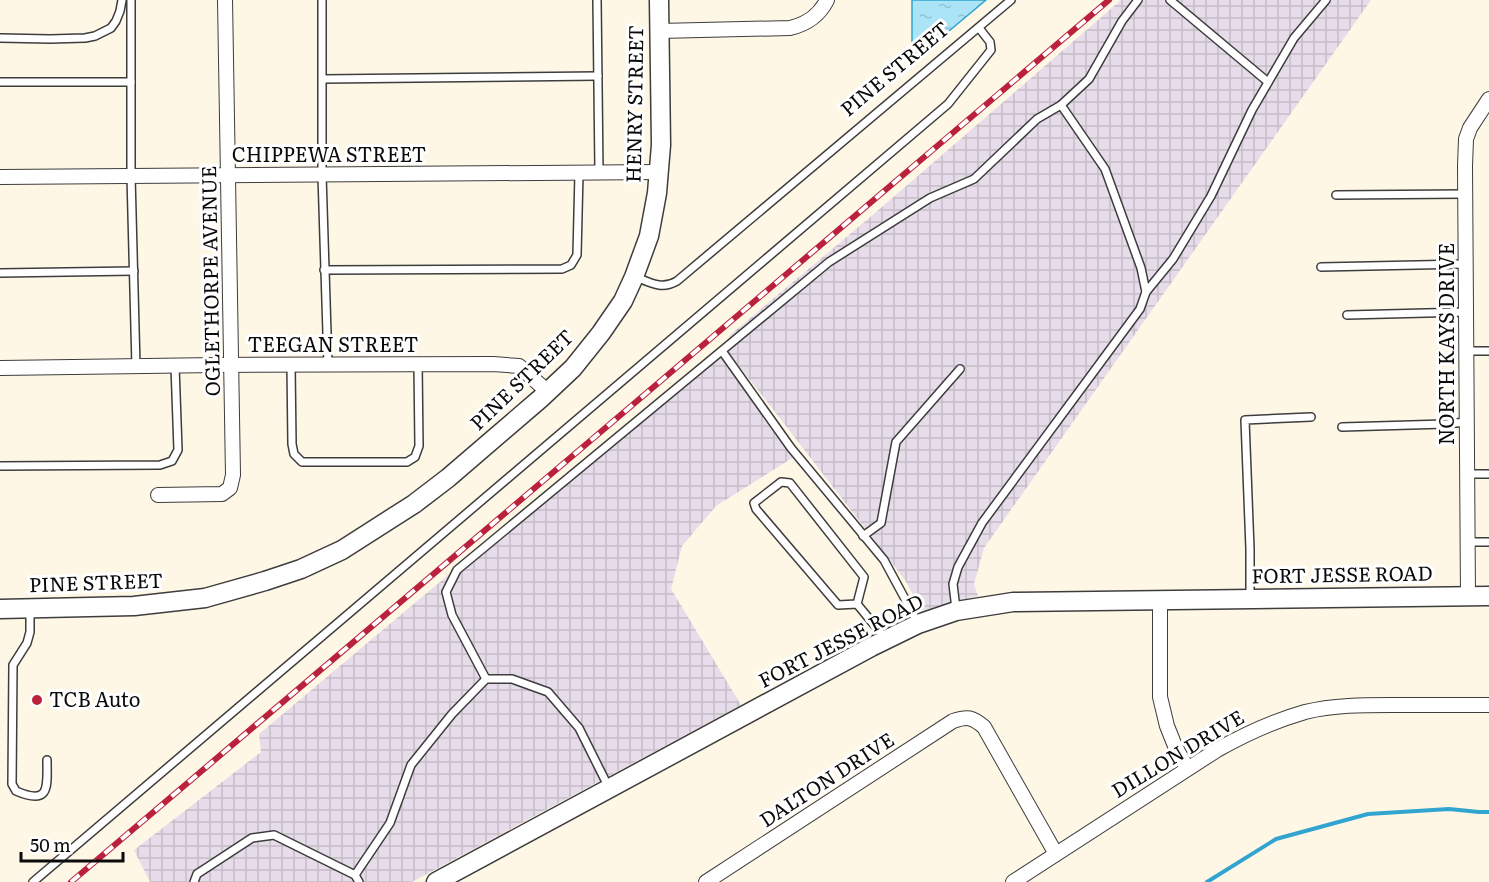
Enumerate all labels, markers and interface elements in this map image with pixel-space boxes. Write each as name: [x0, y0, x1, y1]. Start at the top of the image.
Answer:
street label: PINE STREET: [833, 13, 955, 122]
street label: HENRY STREET: [617, 25, 649, 183]
street label: CHIPPEWA STREET: [232, 138, 426, 168]
street label: OGLETHORPE AVENUE: [192, 165, 226, 397]
street label: NORTH KAYS DRIVE: [1430, 243, 1460, 445]
street label: PINE STREET: [462, 321, 579, 436]
street label: TEEGAN STREET: [247, 328, 419, 358]
street label: FORT JESSE ROAD: [1251, 556, 1433, 590]
street label: PINE STREET: [28, 564, 163, 598]
street label: FORT JESSE ROAD: [752, 585, 928, 694]
place label: TCB Auto: [49, 683, 140, 713]
marker: TCB Auto: [30, 693, 44, 707]
street label: DILLON DRIVE: [1105, 701, 1249, 804]
street label: DALTON DRIVE: [753, 723, 899, 833]
scale bar: [21, 825, 123, 863]
text: 50 m: [30, 831, 71, 858]

